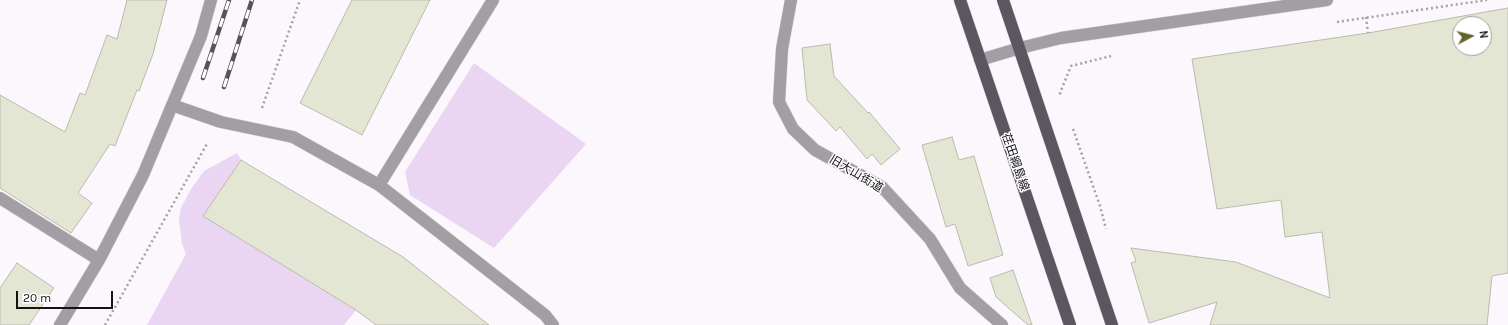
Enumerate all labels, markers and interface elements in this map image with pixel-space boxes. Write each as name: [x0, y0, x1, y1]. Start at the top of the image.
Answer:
north arrow: [1452, 16, 1492, 56]
text: N: [1476, 30, 1490, 39]
street label: 荏田綱島線: [998, 131, 1032, 193]
street label: 旧大山街道: [827, 152, 885, 196]
scale bar: [18, 283, 115, 309]
text: 20 m: [23, 291, 51, 305]

